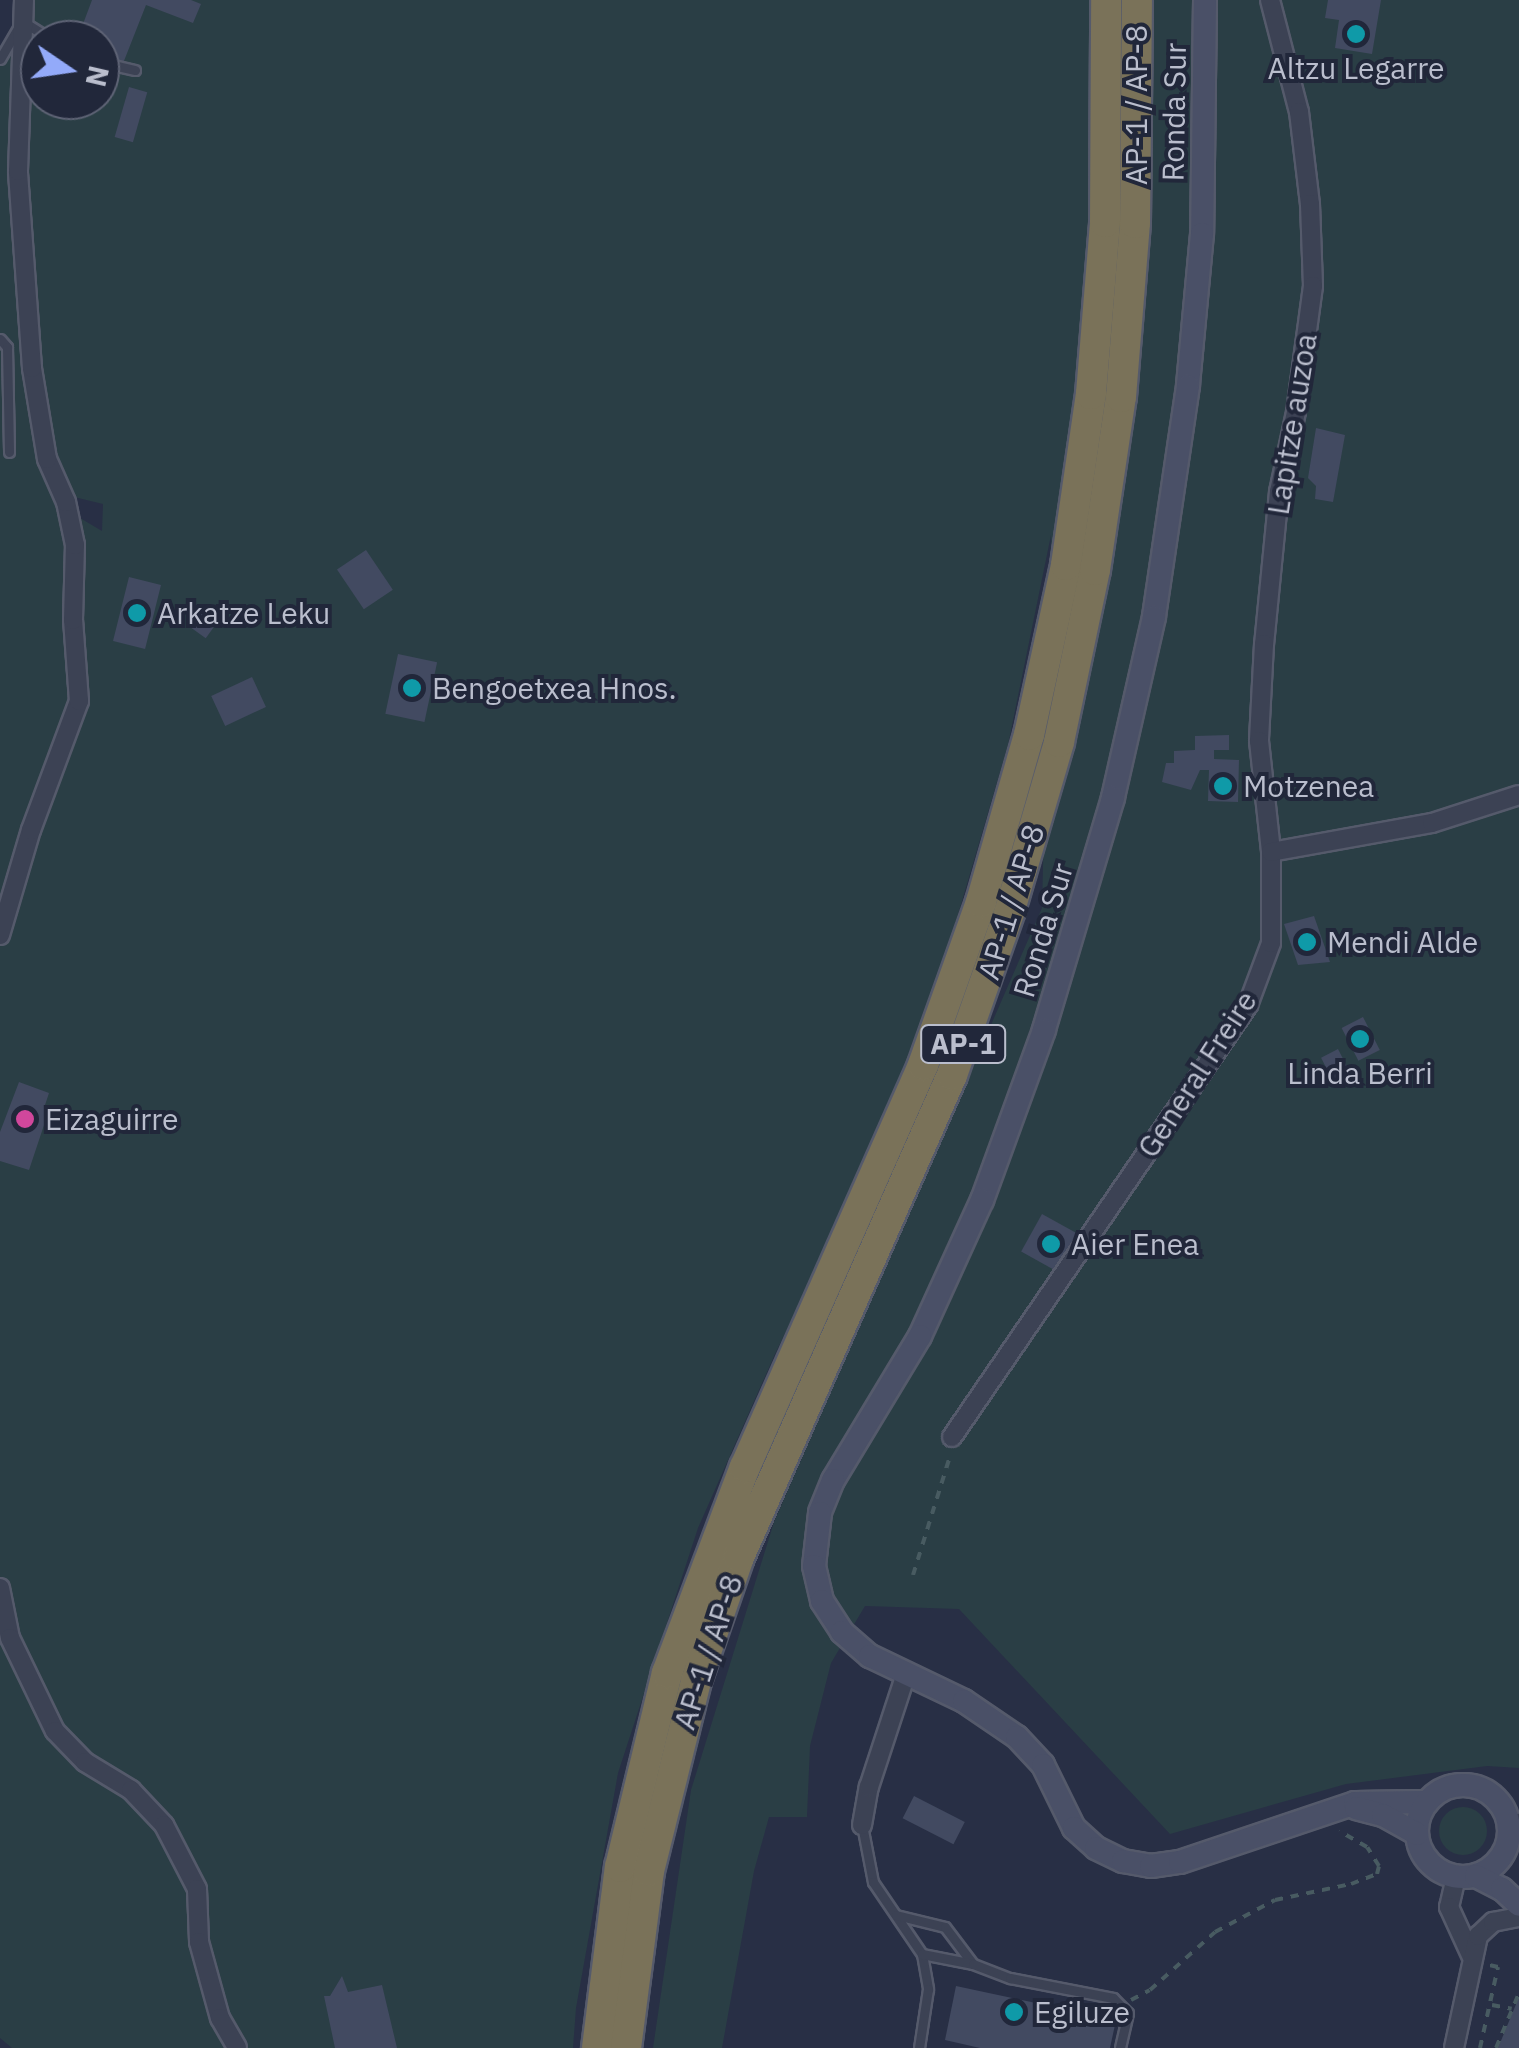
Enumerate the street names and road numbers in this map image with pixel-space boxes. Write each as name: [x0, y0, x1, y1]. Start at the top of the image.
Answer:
street label: AP-1 / AP-8: [1118, 25, 1154, 185]
street label: Ronda Sur: [1155, 42, 1193, 182]
street label: Lapitze auzoa: [1260, 331, 1324, 517]
street label: AP-1 / AP-8: [970, 820, 1052, 984]
street label: Ronda Sur: [1006, 858, 1080, 1002]
street label: General Freire: [1130, 984, 1264, 1164]
road number: AP-1: [918, 1021, 1008, 1067]
street label: AP-1 / AP-8: [666, 1570, 750, 1734]

